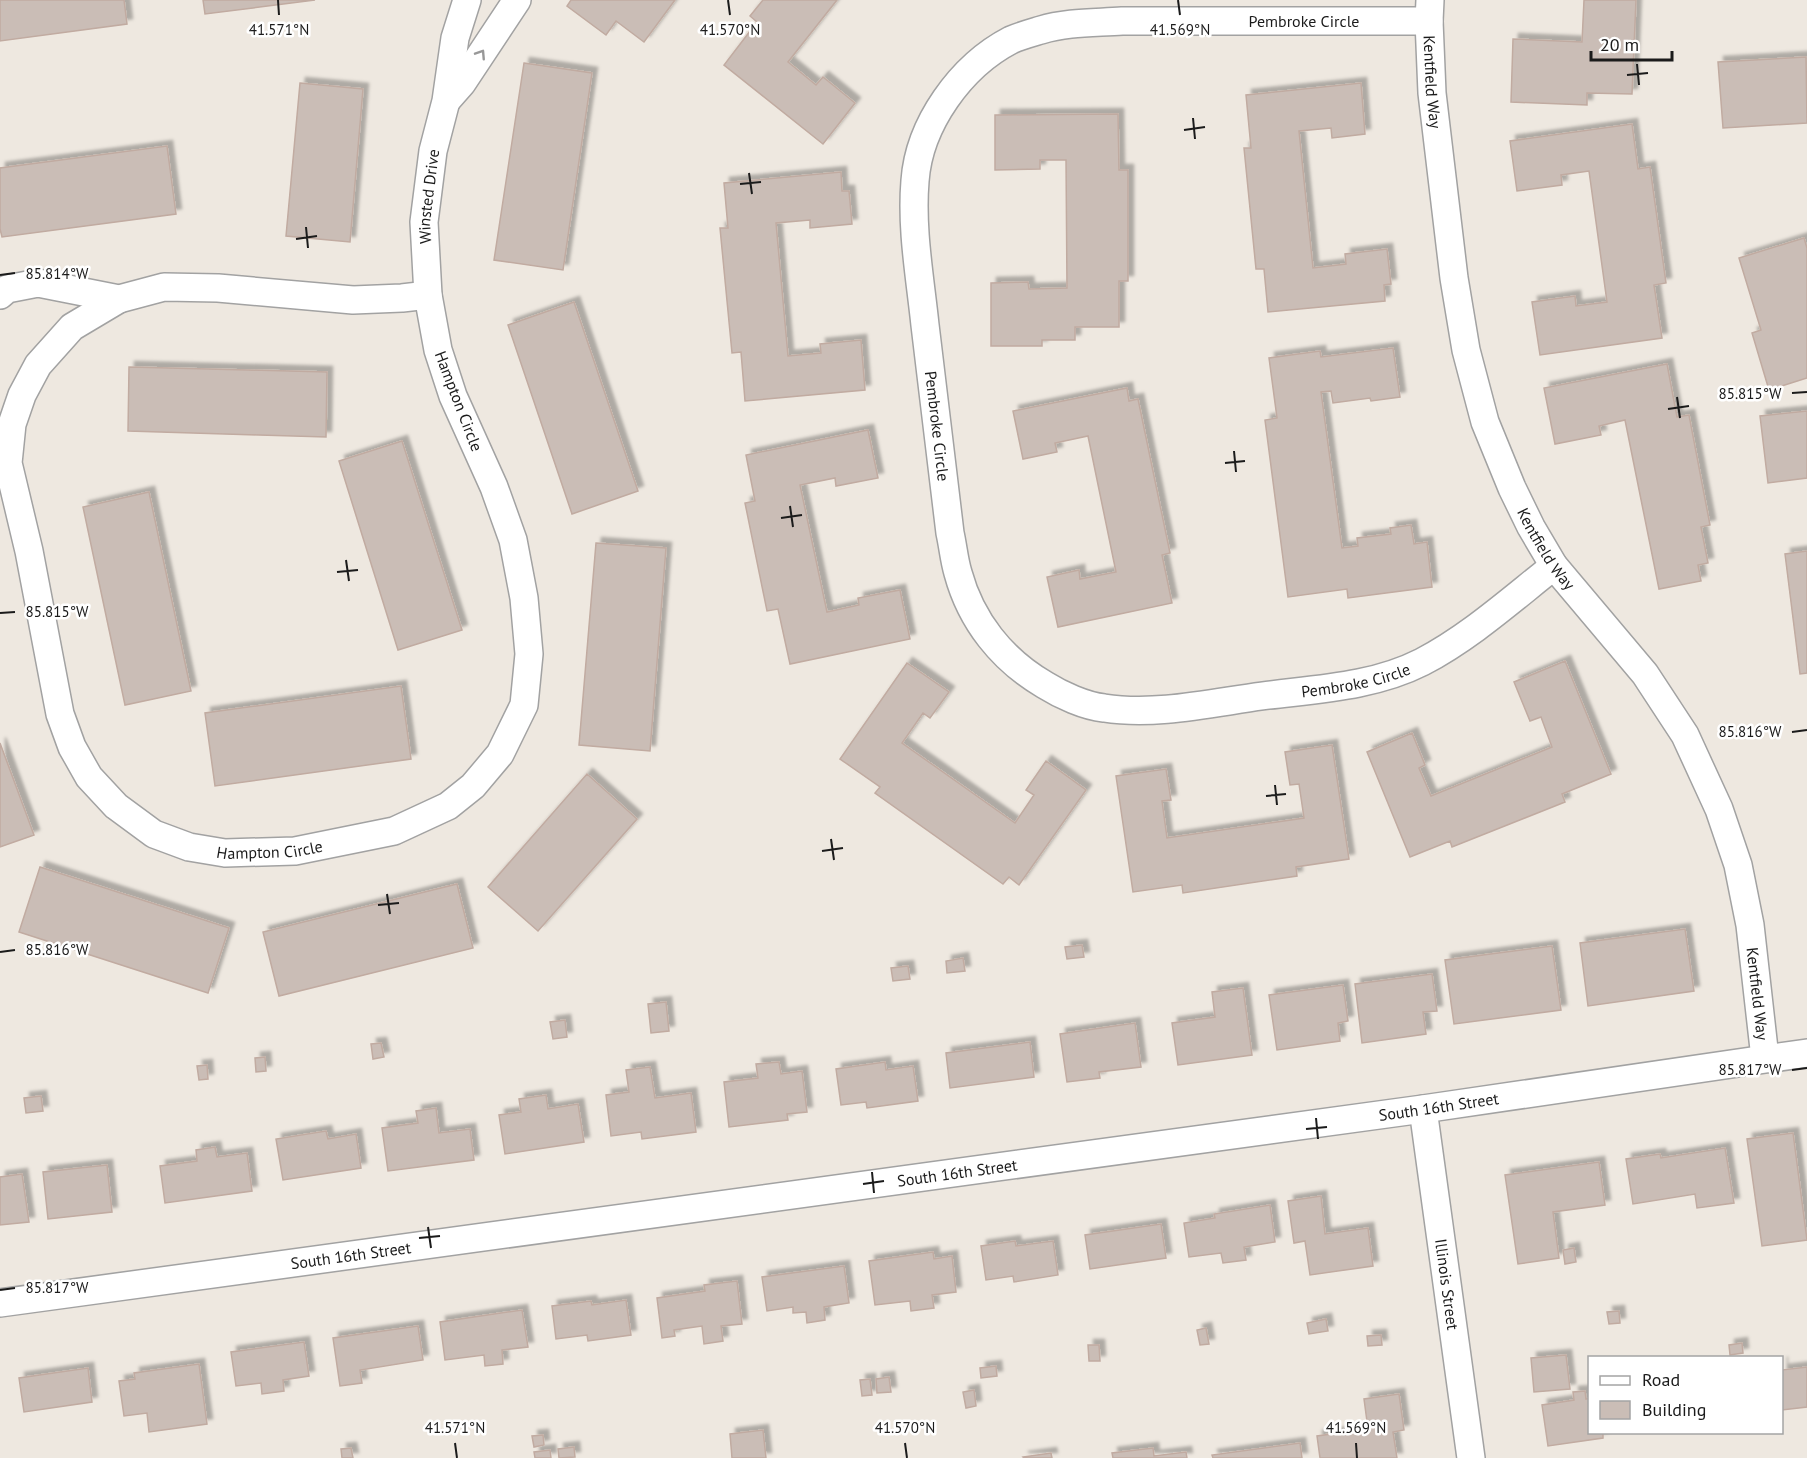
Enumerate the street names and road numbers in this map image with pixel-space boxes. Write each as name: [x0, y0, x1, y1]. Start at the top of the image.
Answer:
street label: Pembroke Circle: [1249, 11, 1359, 31]
street label: Kentfield Way: [1420, 35, 1446, 130]
street label: Winsted Drive: [414, 148, 443, 244]
street label: Hampton Circle: [431, 348, 487, 454]
street label: Pembroke Circle: [921, 370, 954, 482]
street label: Kentfield Way: [1513, 504, 1580, 594]
street label: Pembroke Circle: [1300, 659, 1413, 701]
street label: Hampton Circle: [215, 836, 324, 863]
street label: Kentfield Way: [1743, 946, 1773, 1042]
street label: South 16th Street: [1377, 1088, 1501, 1125]
street label: South 16th Street: [896, 1154, 1019, 1191]
street label: South 16th Street: [289, 1237, 413, 1273]
street label: Illinois Street: [1431, 1237, 1463, 1332]

